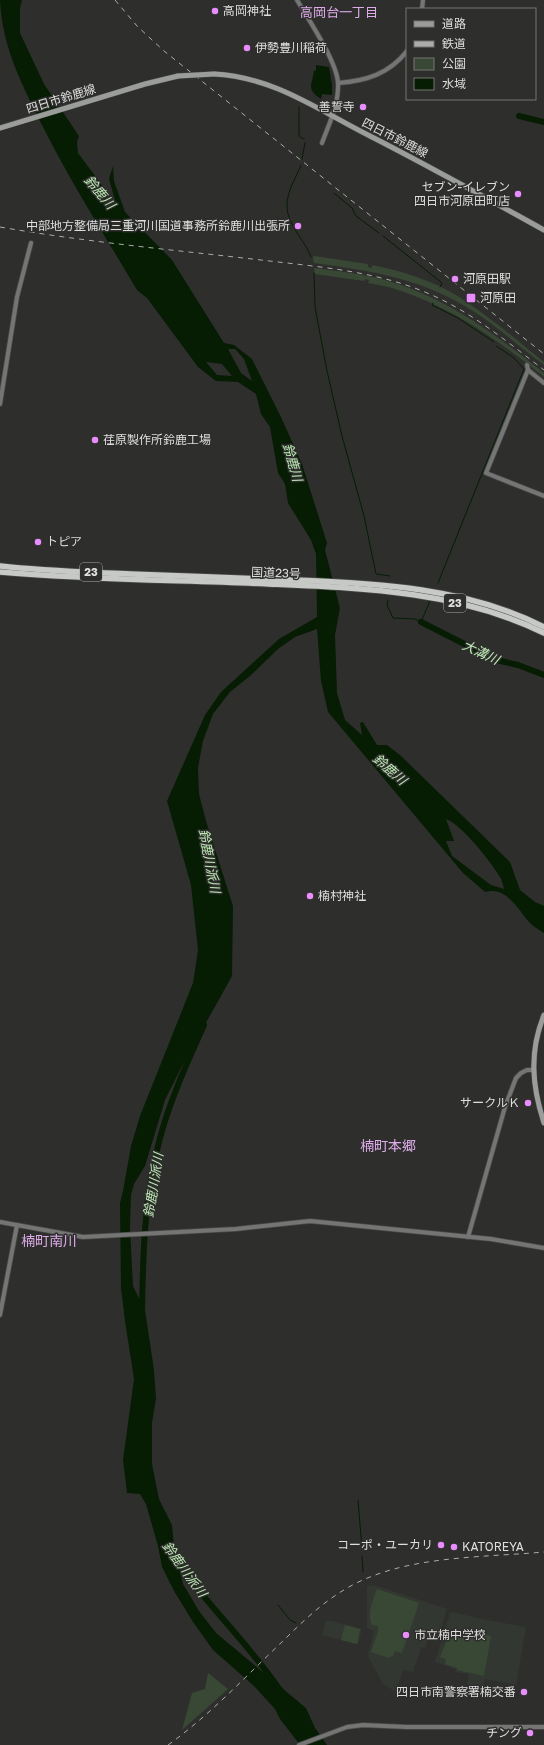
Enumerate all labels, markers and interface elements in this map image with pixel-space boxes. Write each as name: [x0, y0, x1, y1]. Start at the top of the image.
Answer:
place label: 高岡神社: [223, 3, 271, 18]
district label: 高岡台一丁目: [300, 4, 378, 20]
marker: 高岡神社: [210, 6, 220, 16]
legend: [406, 8, 536, 100]
text: 道路: [442, 16, 466, 31]
text: 鉄道: [442, 36, 466, 51]
place label: 伊勢豊川稲荷: [255, 40, 327, 55]
marker: 伊勢豊川稲荷: [242, 43, 252, 53]
text: 公園: [442, 56, 466, 71]
text: 水域: [442, 76, 466, 91]
street label: 四日市鈴鹿線: [24, 81, 97, 116]
place label: 善誓寺: [319, 99, 355, 114]
marker: 善誓寺: [358, 102, 368, 112]
street label: 四日市鈴鹿線: [360, 115, 431, 161]
water label: 鈴鹿川: [81, 172, 120, 213]
place label: セブン-イレブン 四日市河原田町店: [414, 179, 510, 208]
marker: セブン-イレブン 四日市河原田町店: [513, 189, 523, 199]
place label: 中部地方整備局三重河川国道事務所鈴鹿川出張所: [26, 218, 290, 233]
marker: 中部地方整備局三重河川国道事務所鈴鹿川出張所: [293, 221, 303, 231]
place label: 河原田駅: [463, 271, 511, 286]
marker: 河原田駅: [450, 274, 460, 284]
place label: 河原田: [480, 290, 516, 305]
marker: 河原田: [465, 292, 477, 304]
place label: 荏原製作所鈴鹿工場: [103, 432, 211, 447]
marker: 荏原製作所鈴鹿工場: [90, 435, 100, 445]
water label: 鈴鹿川: [280, 441, 307, 485]
place label: トピア: [46, 534, 82, 549]
marker: トピア: [33, 537, 43, 547]
road number: 23: [80, 563, 102, 581]
street label: 国道23号: [251, 564, 301, 581]
road number: 23: [444, 594, 466, 612]
water label: 大溝川: [460, 637, 504, 668]
water label: 鈴鹿川: [370, 750, 411, 789]
water label: 鈴鹿川派川: [196, 828, 224, 896]
place label: 楠村神社: [318, 888, 366, 903]
marker: 楠村神社: [305, 891, 315, 901]
place label: サークルＫ: [460, 1095, 520, 1110]
marker: サークルＫ: [523, 1098, 533, 1108]
district label: 楠町本郷: [360, 1137, 416, 1154]
water label: 鈴鹿川派川: [140, 1150, 166, 1218]
district label: 楠町南川: [21, 1232, 77, 1249]
place label: コーポ・ユーカリ: [337, 1537, 433, 1552]
water label: 鈴鹿川派川: [159, 1538, 212, 1602]
place label: KATOREYA: [462, 1539, 524, 1554]
marker: コーポ・ユーカリ: [436, 1540, 446, 1550]
marker: KATOREYA: [449, 1542, 459, 1552]
place label: 市立楠中学校: [414, 1627, 486, 1642]
marker: 市立楠中学校: [401, 1630, 411, 1640]
place label: 四日市南警察署楠交番: [396, 1684, 516, 1699]
marker: 四日市南警察署楠交番: [519, 1687, 529, 1697]
place label: チング: [486, 1725, 522, 1740]
marker: チング: [525, 1728, 535, 1738]

